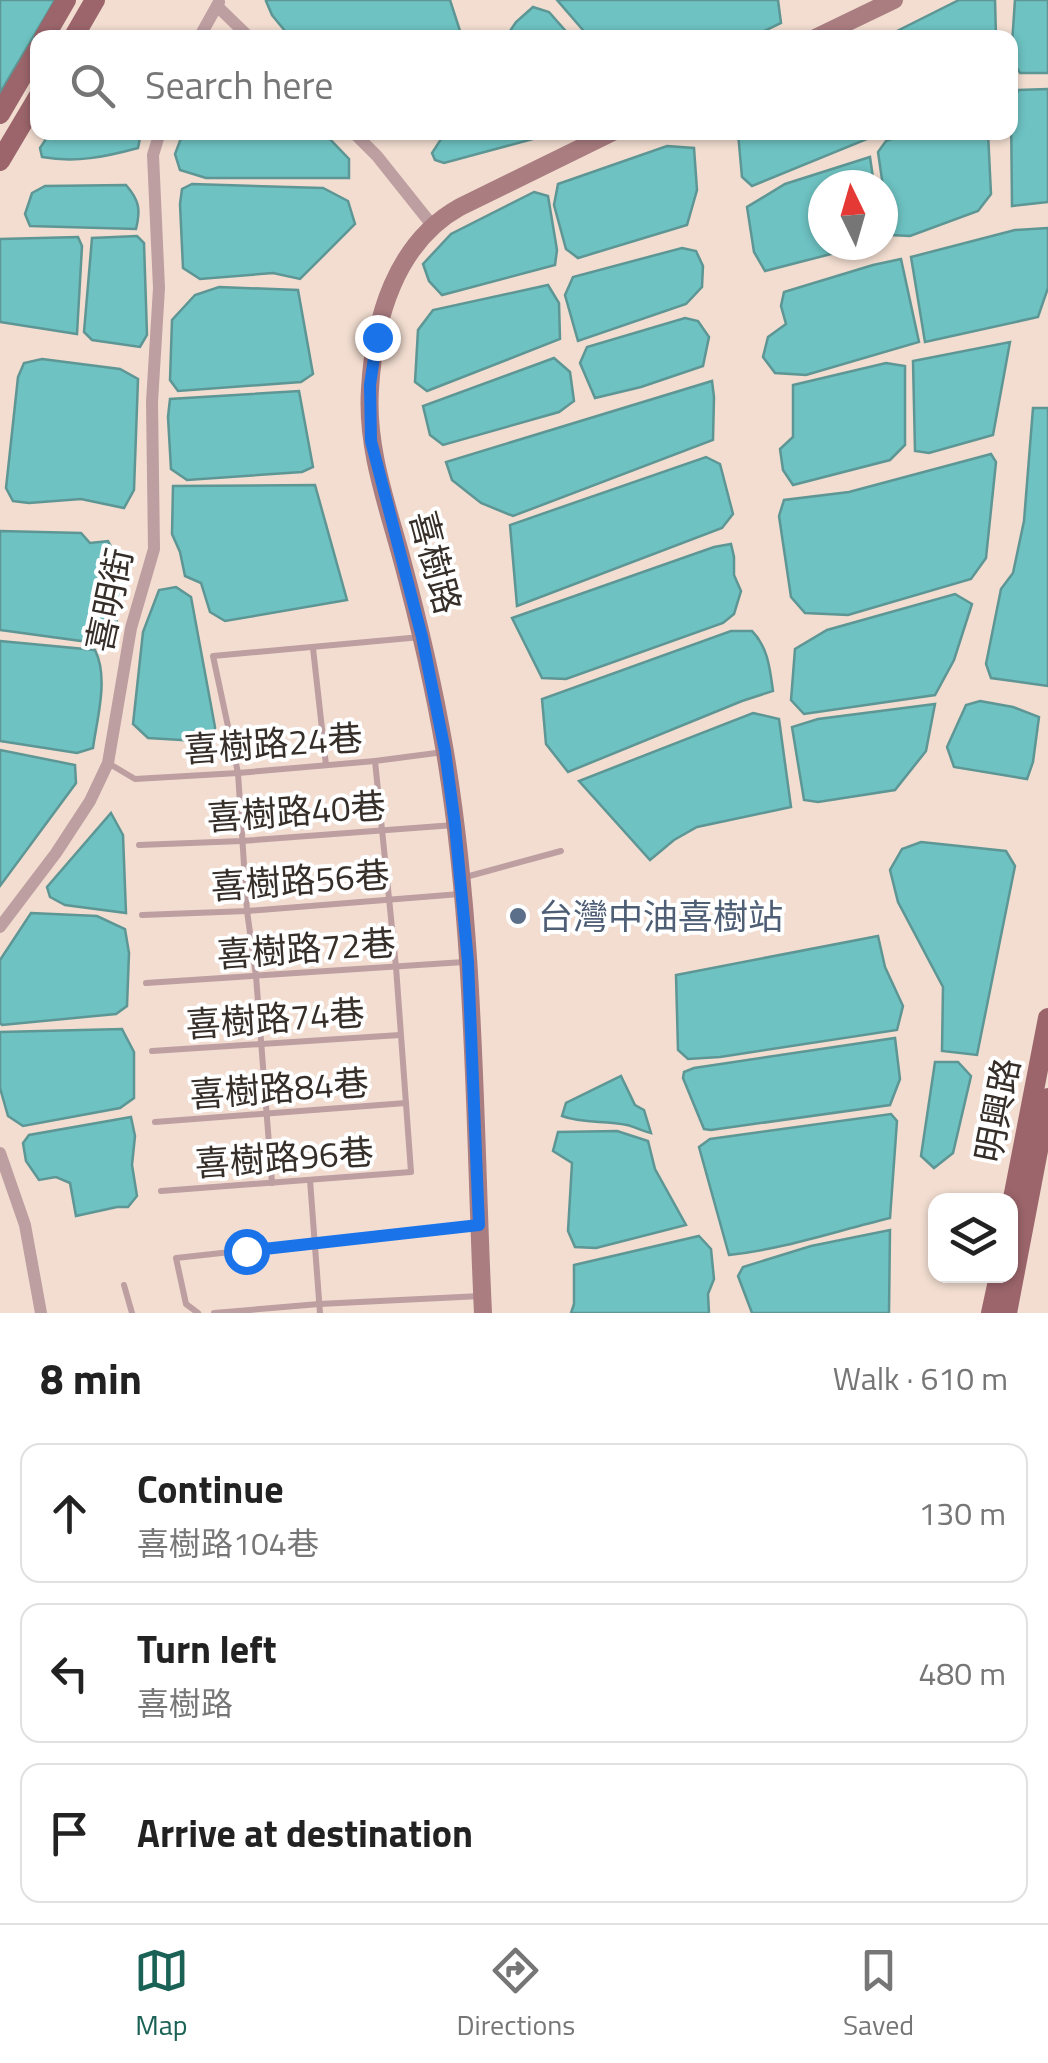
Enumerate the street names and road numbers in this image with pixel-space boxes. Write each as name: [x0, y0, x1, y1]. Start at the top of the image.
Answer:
street label: 喜樹路: [396, 504, 476, 620]
street label: 喜明街: [72, 543, 146, 657]
street label: 喜樹路24巷: [182, 710, 364, 776]
street label: 喜樹路40巷: [205, 778, 387, 844]
street label: 喜樹路56巷: [209, 847, 391, 913]
street label: 喜樹路72巷: [215, 915, 397, 981]
street label: 喜樹路74巷: [184, 985, 366, 1051]
street label: 明興路: [960, 1053, 1034, 1167]
street label: 喜樹路84巷: [188, 1055, 370, 1121]
street label: 喜樹路96巷: [193, 1124, 375, 1190]

